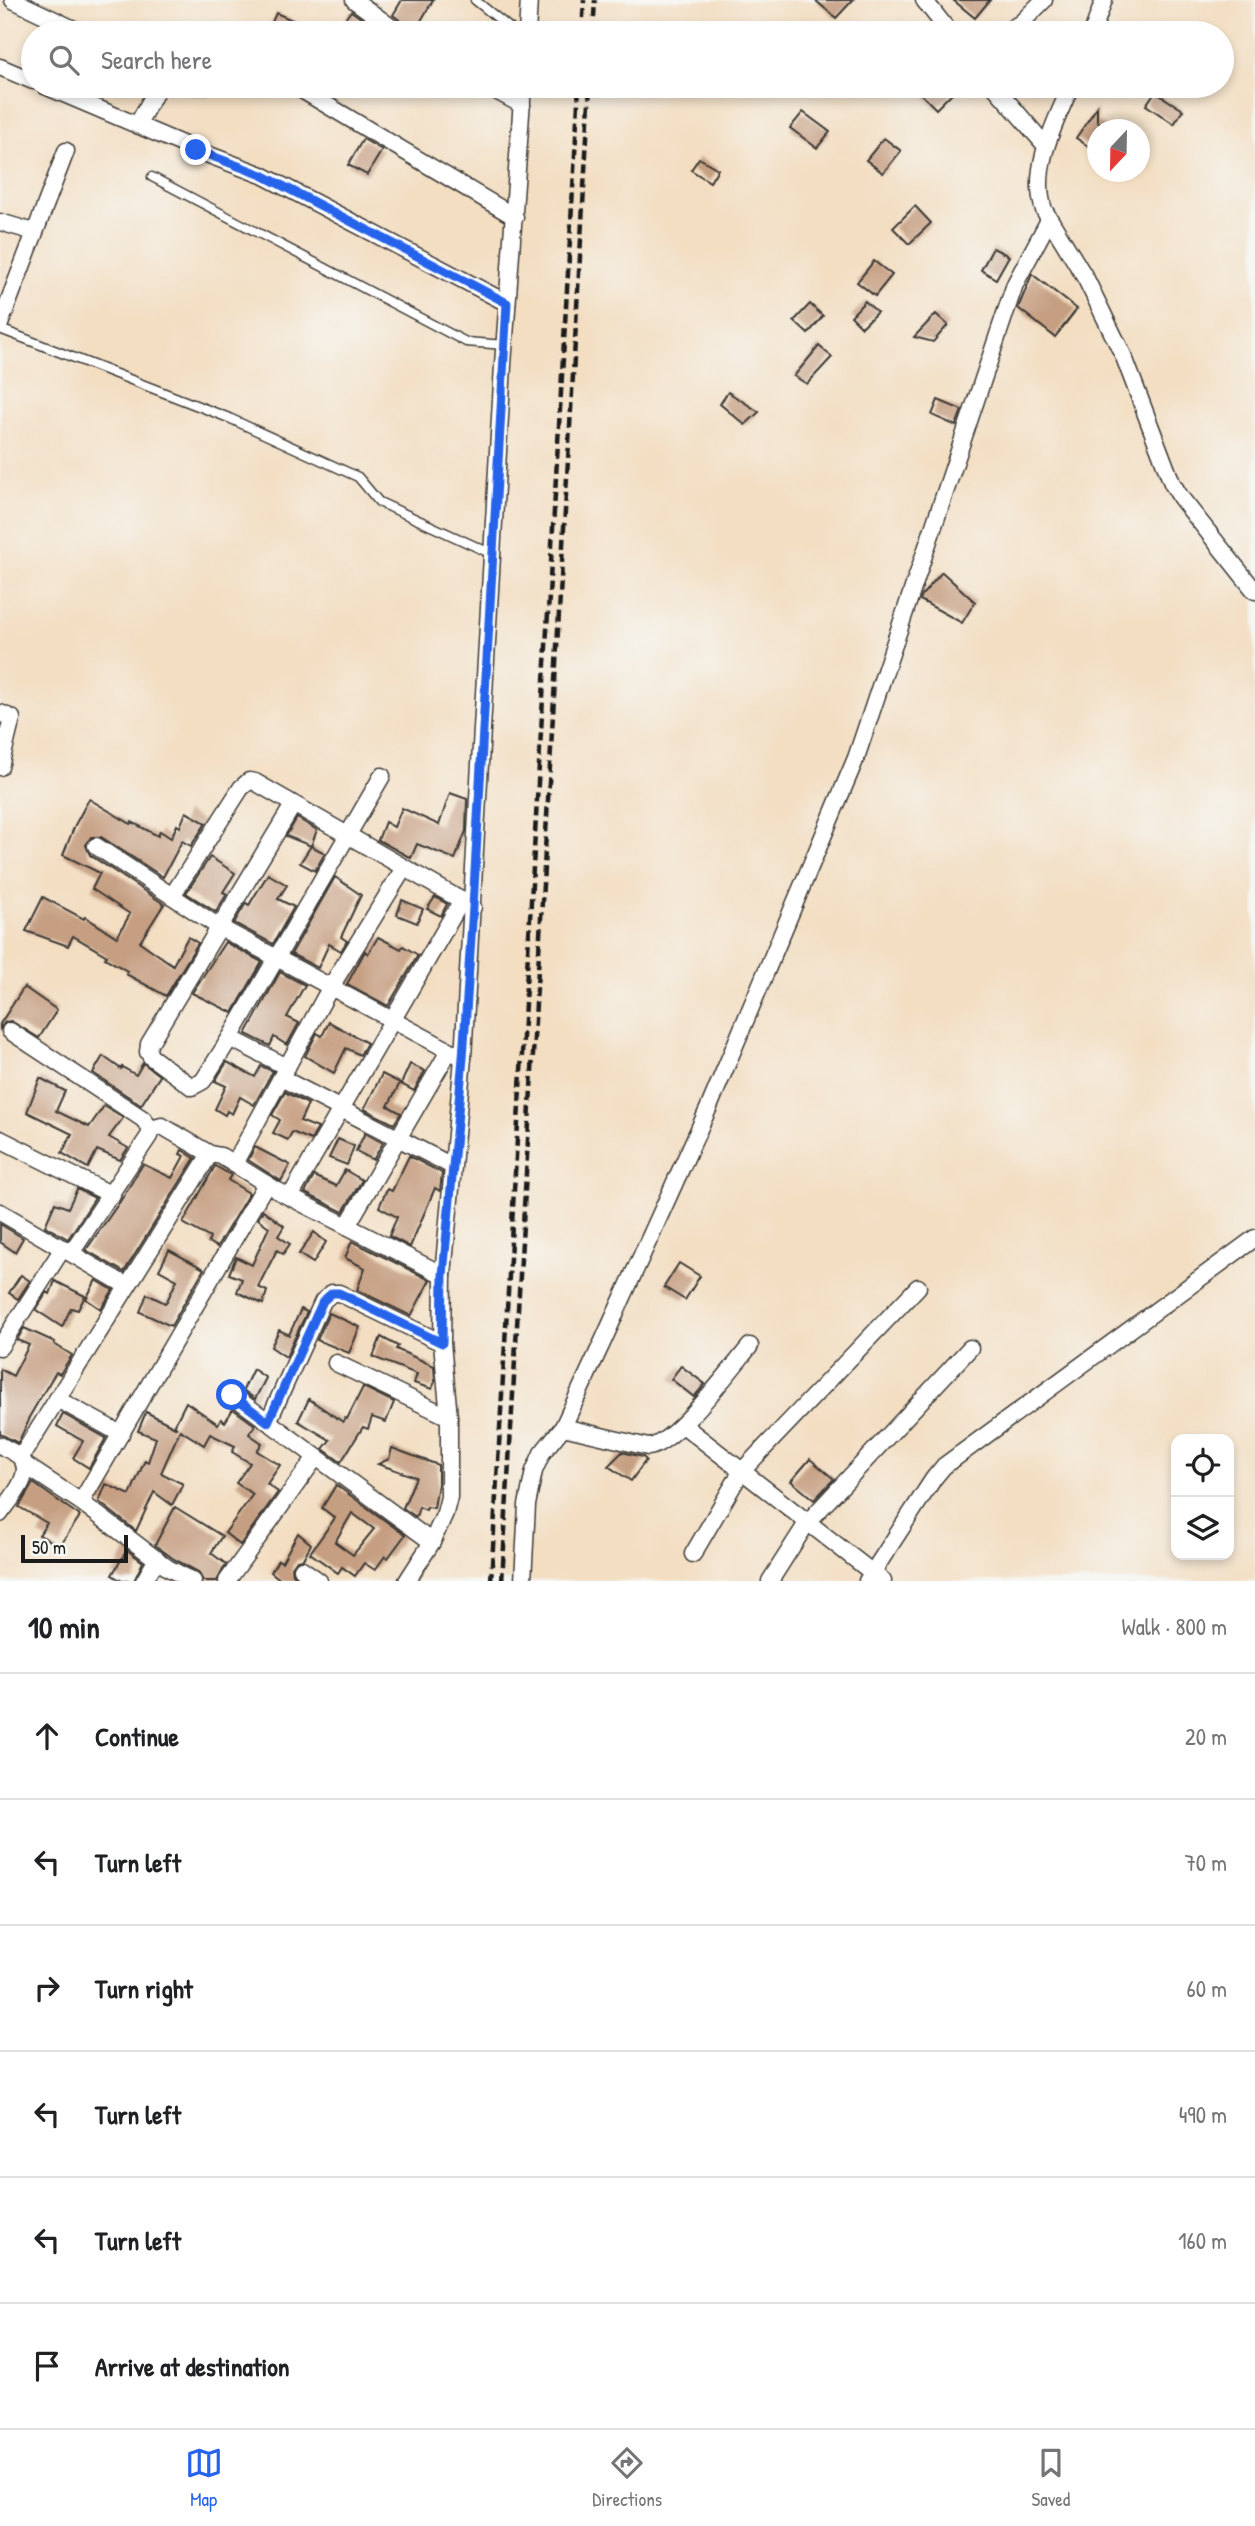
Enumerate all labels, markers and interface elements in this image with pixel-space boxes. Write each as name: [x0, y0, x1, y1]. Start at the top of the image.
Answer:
search box: [21, 21, 1234, 98]
icon: search: [45, 41, 83, 79]
text: Search here: [101, 42, 212, 77]
north arrow: [1087, 119, 1150, 182]
route end: [180, 134, 211, 165]
route start: [216, 1379, 247, 1410]
map controls: [1171, 1434, 1234, 1560]
button: locate: [1171, 1434, 1234, 1497]
button: layers: [1171, 1497, 1234, 1560]
scale bar: [21, 1532, 128, 1564]
text: 50 m: [32, 1534, 66, 1560]
text: 10 min: [28, 1607, 100, 1647]
text: Walk · 800 m: [1121, 1611, 1227, 1642]
icon: ahead: [28, 1717, 66, 1755]
text: Continue: [95, 1719, 179, 1754]
text: 20 m: [1185, 1721, 1227, 1752]
icon: left: [28, 1843, 66, 1881]
text: Turn left: [95, 1845, 181, 1880]
text: 70 m: [1184, 1847, 1227, 1878]
icon: right: [28, 1969, 66, 2007]
text: Turn right: [95, 1971, 193, 2006]
text: 60 m: [1187, 1973, 1227, 2004]
icon: left: [28, 2095, 66, 2133]
text: Turn left: [95, 2097, 181, 2132]
text: 490 m: [1179, 2099, 1227, 2130]
icon: left: [28, 2221, 66, 2259]
text: Turn left: [95, 2223, 181, 2258]
text: 160 m: [1178, 2225, 1227, 2256]
icon: arrive: [28, 2347, 66, 2385]
text: Arrive at destination: [95, 2349, 290, 2384]
tab: Map: [185, 2444, 223, 2512]
tab: Directions: [592, 2444, 662, 2512]
tab: Saved: [1032, 2444, 1070, 2512]

